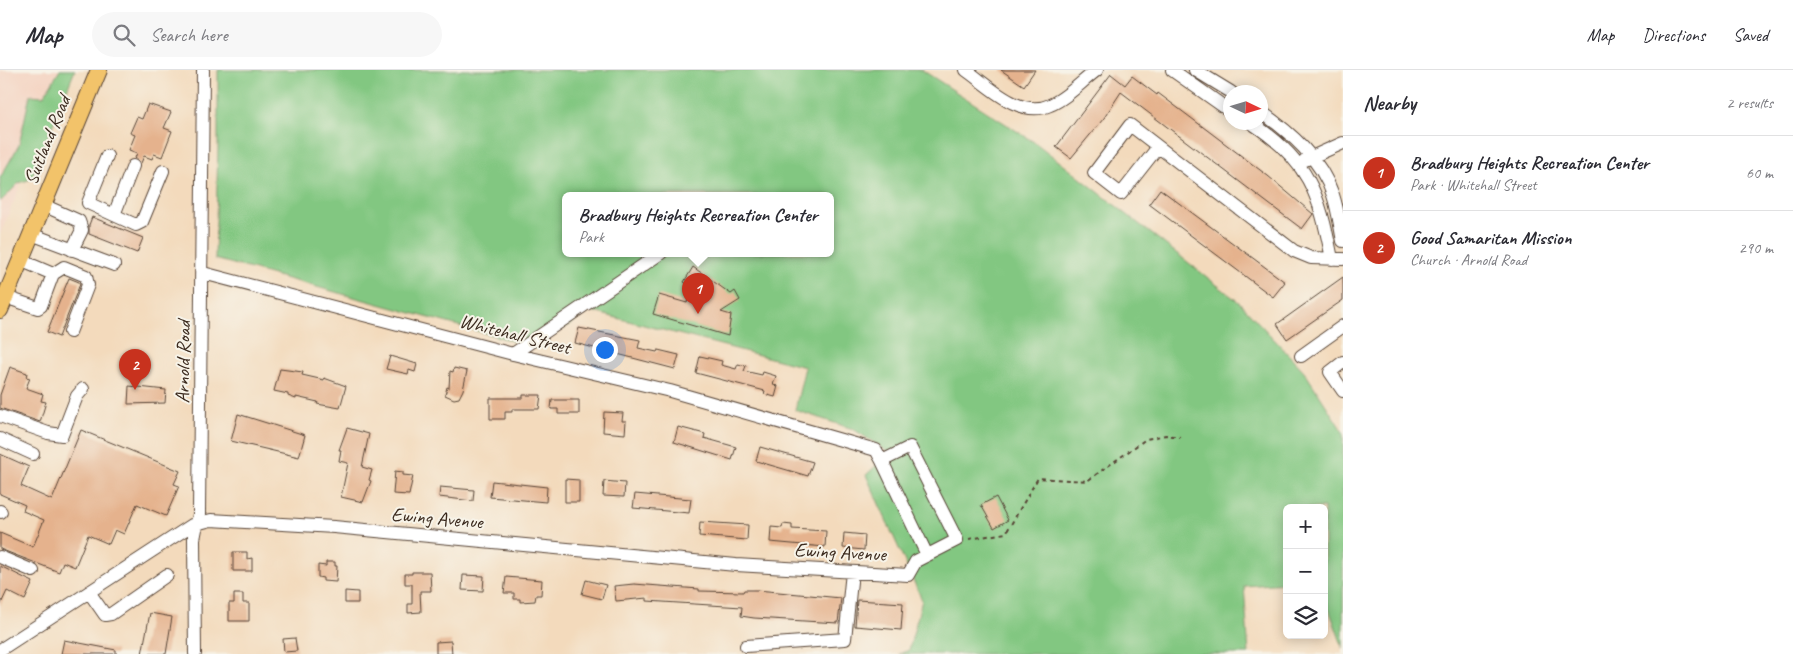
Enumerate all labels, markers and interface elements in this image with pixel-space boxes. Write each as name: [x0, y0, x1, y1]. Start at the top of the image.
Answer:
search box: [92, 12, 442, 57]
text: Map: [25, 20, 62, 50]
icon: search: [110, 21, 138, 49]
text: Search here: [150, 23, 228, 47]
text: Map: [1587, 24, 1614, 46]
text: Directions: [1642, 24, 1705, 46]
text: Saved: [1733, 24, 1768, 46]
north arrow: [1223, 85, 1268, 130]
street label: Suitland Road: [18, 89, 77, 188]
text: Nearby: [1363, 90, 1416, 116]
text: 2 results: [1726, 93, 1773, 113]
text: Bradbury Heights Recreation Center: [1410, 151, 1649, 175]
text: 1: [1375, 163, 1383, 183]
text: 60 m: [1746, 163, 1773, 183]
text: Park · Whitehall Street: [1410, 175, 1537, 195]
popup: [562, 192, 834, 257]
text: Bradbury Heights Recreation Center: [579, 203, 817, 227]
text: Good Samaritan Mission: [1410, 226, 1571, 250]
text: Park: [579, 227, 604, 247]
text: 2: [1375, 238, 1383, 258]
text: 290 m: [1739, 238, 1773, 258]
text: Church · Arnold Road: [1410, 250, 1527, 270]
pin: 1: [682, 273, 714, 314]
street label: Whitehall Street: [457, 308, 575, 360]
street label: Arnold Road: [170, 317, 196, 404]
your location: [592, 337, 618, 363]
pin: 2: [119, 349, 151, 390]
street label: Ewing Avenue: [390, 502, 485, 535]
map controls: [1283, 504, 1328, 639]
button: +: [1283, 504, 1328, 549]
street label: Ewing Avenue: [794, 537, 888, 567]
button: −: [1283, 549, 1328, 594]
button: layers: [1283, 594, 1328, 639]

